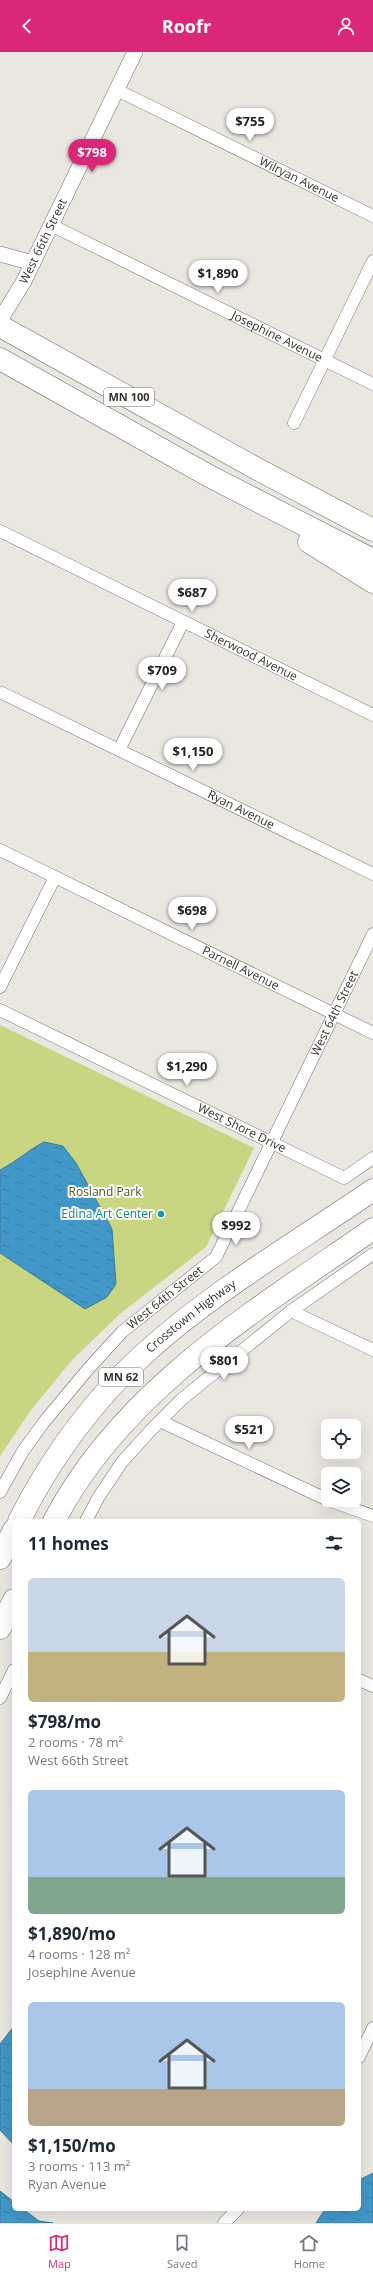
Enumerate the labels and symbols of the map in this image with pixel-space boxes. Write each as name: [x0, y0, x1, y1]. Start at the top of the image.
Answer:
pin: $755: [226, 108, 274, 142]
pin: $798: [68, 139, 116, 173]
street label: Wilryan Avenue: [257, 152, 342, 206]
street label: West 66th Street: [15, 195, 71, 287]
pin: $1,890: [185, 260, 251, 294]
street label: Josephine Avenue: [228, 306, 326, 366]
road number: MN 100: [104, 388, 154, 406]
pin: $687: [168, 579, 216, 613]
street label: Sherwood Avenue: [202, 624, 301, 685]
pin: $709: [138, 657, 186, 691]
pin: $1,150: [160, 738, 226, 772]
street label: Ryan Avenue: [205, 786, 278, 833]
pin: $698: [168, 897, 216, 931]
street label: Parnell Avenue: [199, 941, 282, 994]
street label: West 64th Street: [306, 968, 362, 1059]
pin: $1,290: [154, 1053, 220, 1087]
street label: West Shore Drive: [195, 1099, 289, 1156]
park label: Rosland Park: [69, 1183, 142, 1200]
place label: Edina Art Center: [61, 1205, 153, 1222]
marker: Edina Art Center: [156, 1209, 166, 1219]
pin: $992: [212, 1212, 260, 1246]
street label: West 64th Street: [123, 1262, 206, 1333]
street label: Crosstown Highway: [142, 1275, 240, 1357]
pin: $801: [200, 1347, 248, 1381]
road number: MN 62: [99, 1368, 143, 1386]
pin: $521: [225, 1416, 273, 1450]

